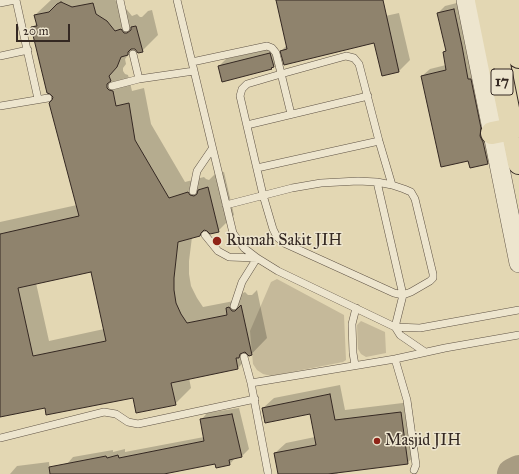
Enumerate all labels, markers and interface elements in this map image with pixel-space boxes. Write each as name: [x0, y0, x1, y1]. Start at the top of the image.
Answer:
scale bar: [18, 16, 72, 42]
text: 20 m: [23, 24, 49, 38]
road number: 17: [491, 69, 513, 95]
place label: Rumah Sakit JIH: [226, 231, 342, 251]
marker: Rumah Sakit JIH: [211, 235, 223, 247]
place label: Masjid JIH: [385, 431, 461, 451]
marker: Masjid JIH: [372, 436, 382, 446]

